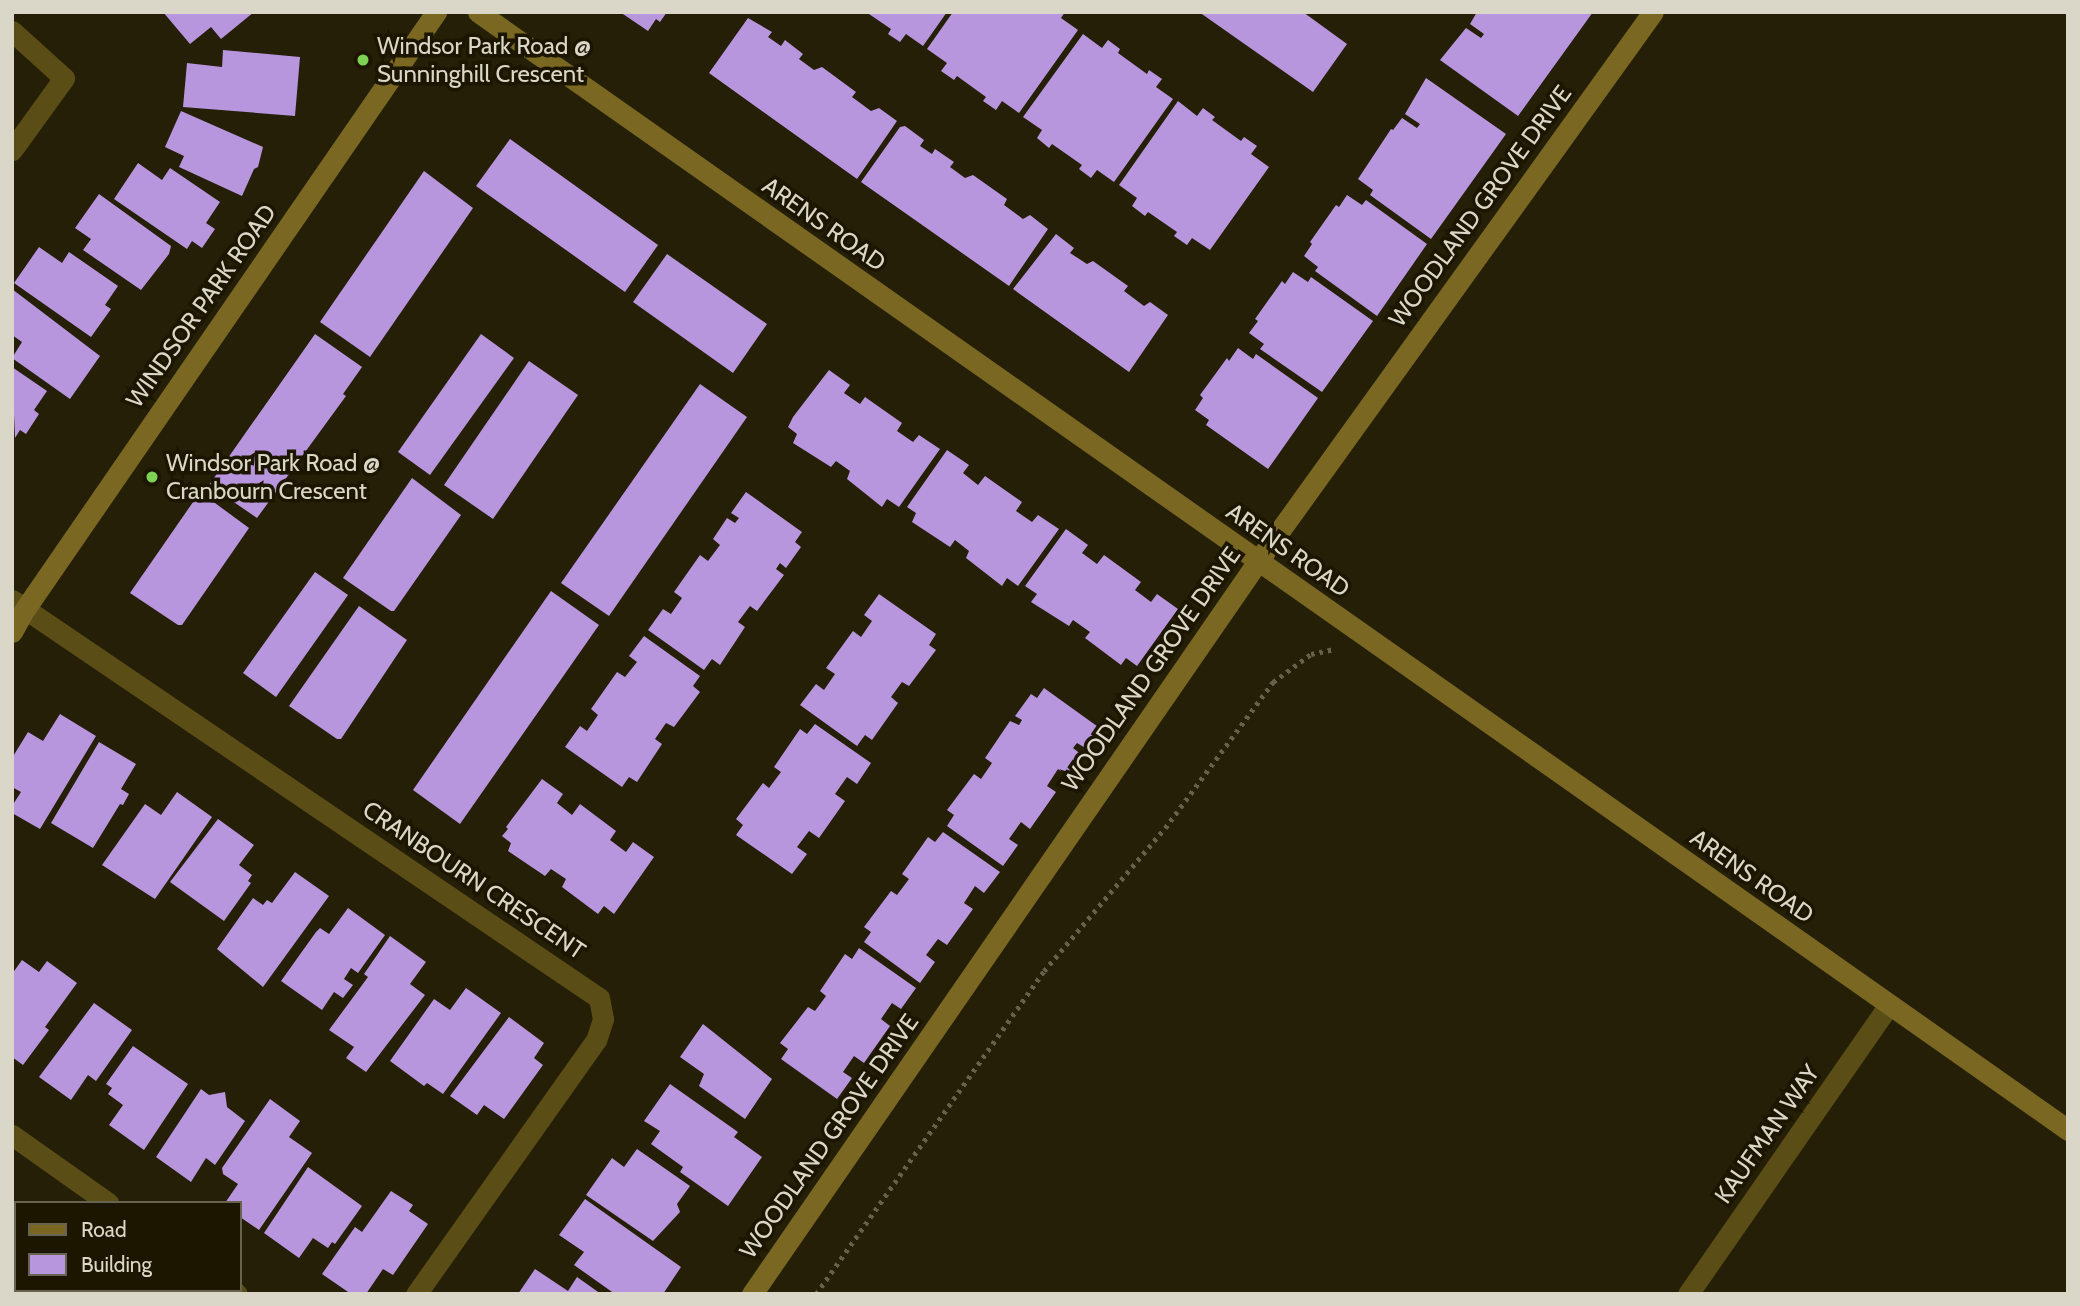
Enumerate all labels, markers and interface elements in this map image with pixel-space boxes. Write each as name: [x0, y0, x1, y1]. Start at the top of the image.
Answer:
place label: Windsor Park Road @ Sunninghill Crescent: [377, 32, 591, 88]
marker: Windsor Park Road @ Sunninghill Crescent: [355, 52, 371, 68]
street label: WOODLAND GROVE DRIVE: [1383, 80, 1577, 332]
street label: ARENS ROAD: [757, 171, 891, 277]
street label: WINDSOR PARK ROAD: [120, 199, 282, 413]
place label: Windsor Park Road @ Cranbourn Crescent: [166, 449, 380, 505]
marker: Windsor Park Road @ Cranbourn Crescent: [144, 469, 160, 485]
street label: ARENS ROAD: [1221, 497, 1355, 603]
street label: WOODLAND GROVE DRIVE: [1056, 541, 1246, 797]
street label: CRANBOURN CRESCENT: [357, 795, 591, 965]
street label: ARENS ROAD: [1685, 823, 1819, 929]
street label: WOODLAND GROVE DRIVE: [734, 1008, 924, 1264]
street label: KAUFMAN WAY: [1709, 1059, 1825, 1209]
legend: [14, 1201, 242, 1292]
text: Road: [81, 1217, 127, 1242]
text: Building: [81, 1252, 152, 1277]

